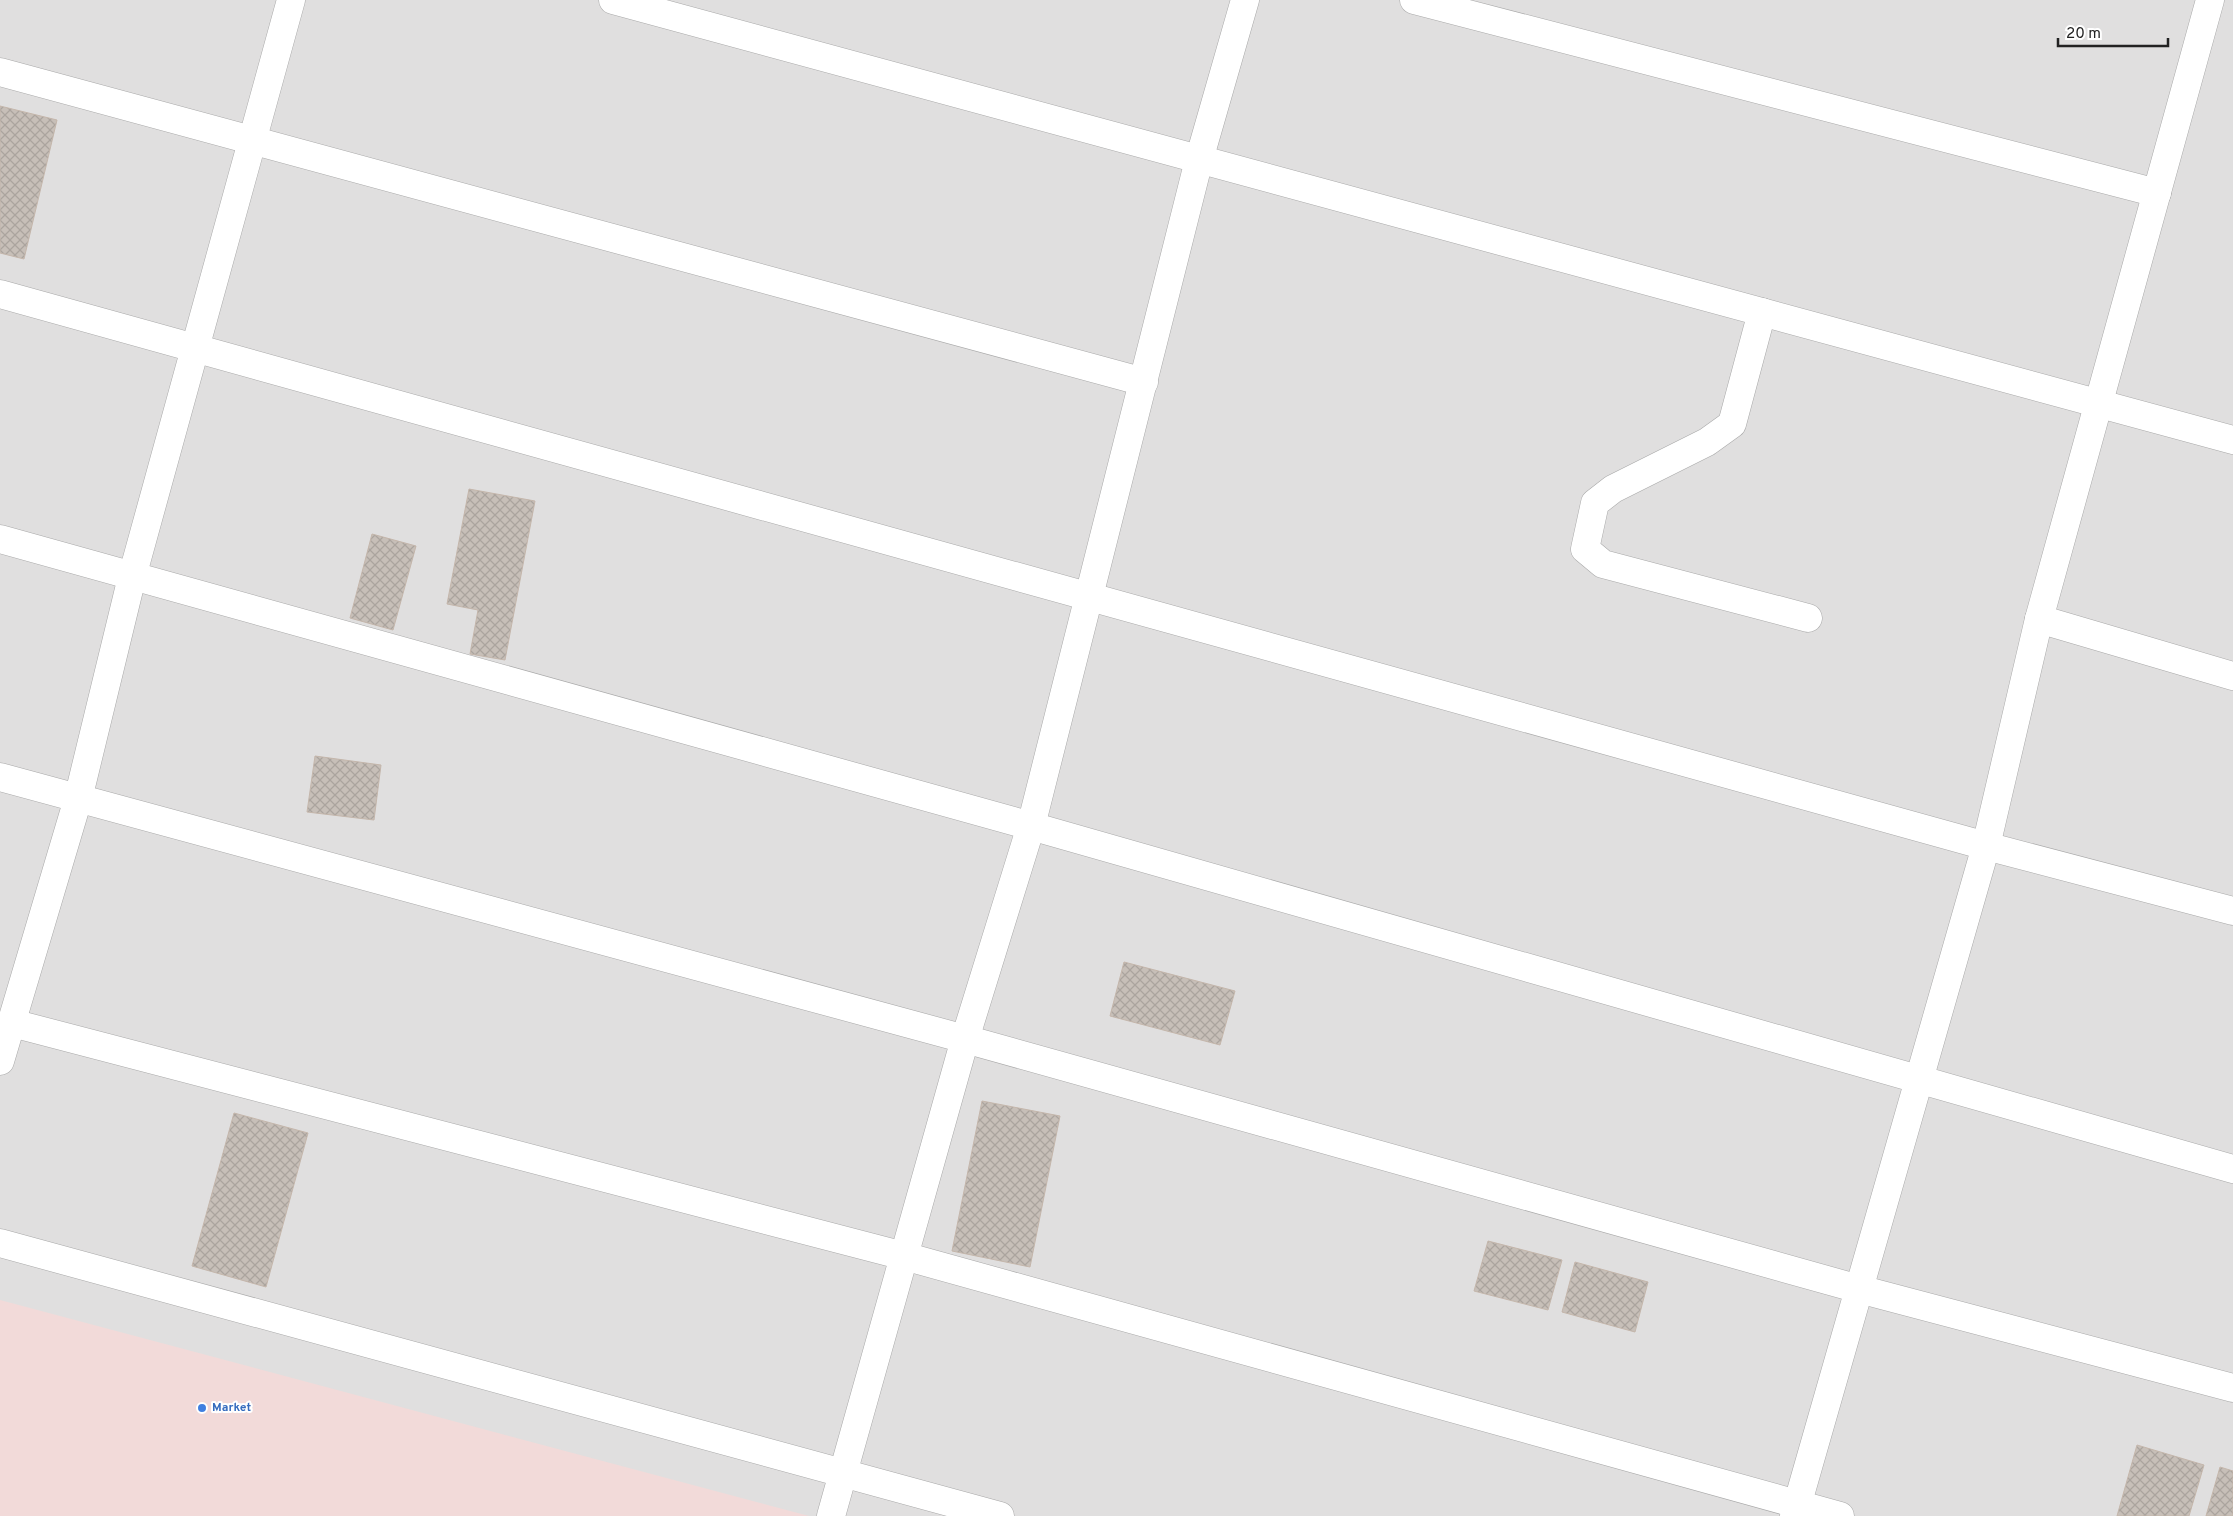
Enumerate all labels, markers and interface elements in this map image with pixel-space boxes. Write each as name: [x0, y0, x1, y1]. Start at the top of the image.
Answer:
scale bar: [2058, 15, 2168, 47]
text: 20 m: [2066, 25, 2101, 44]
place label: Market: [212, 1400, 251, 1416]
marker: Market: [196, 1402, 208, 1414]

